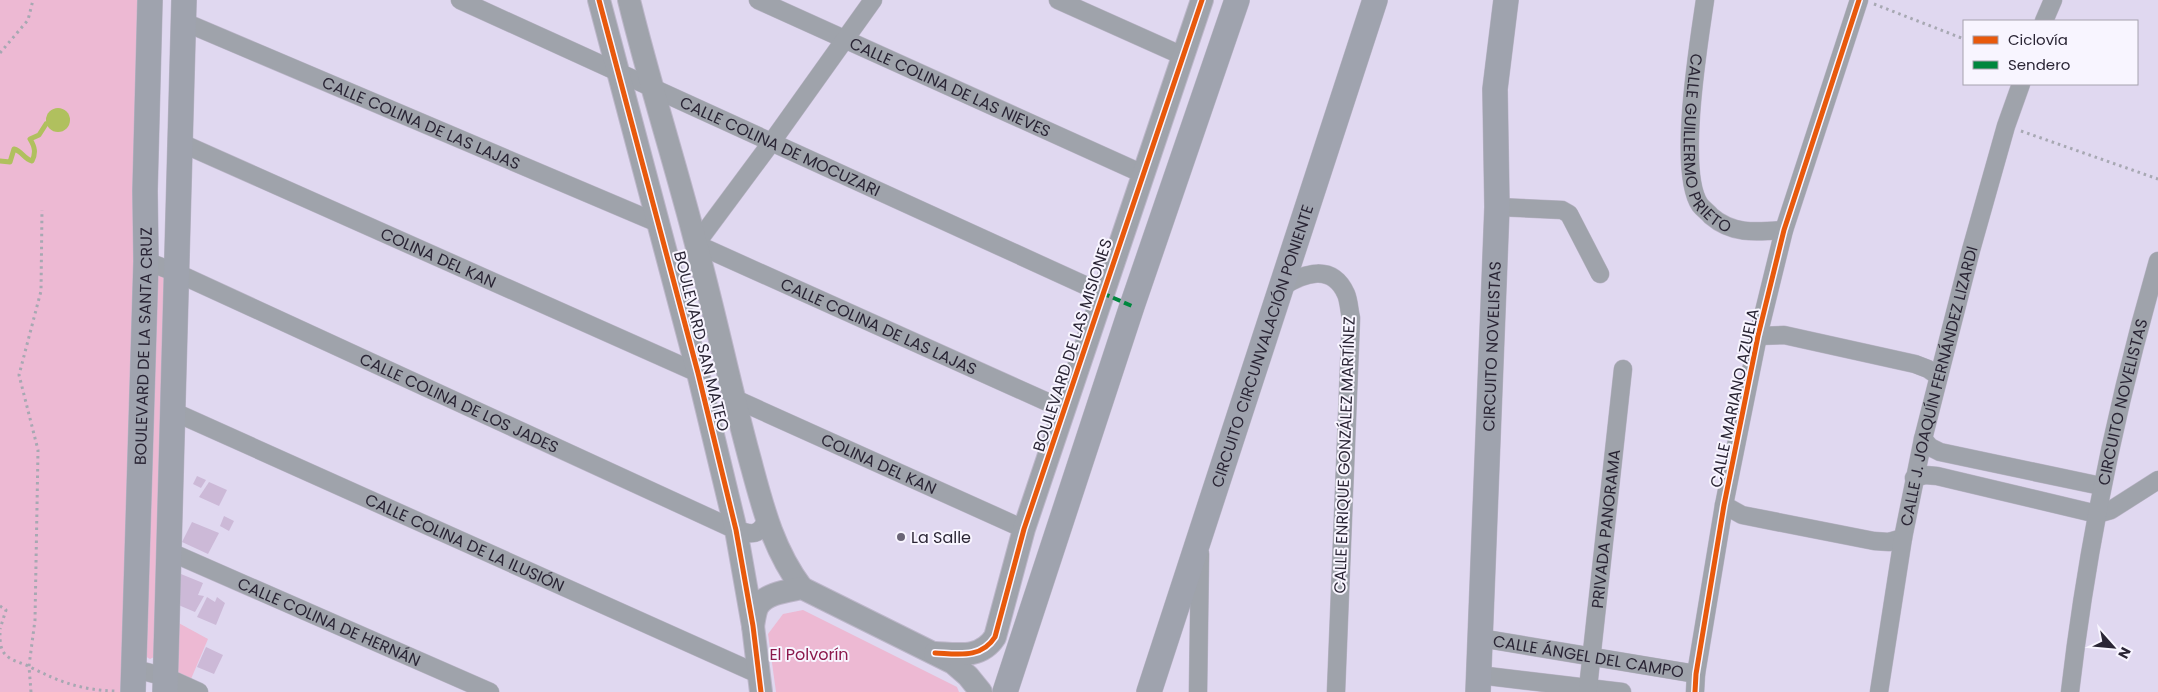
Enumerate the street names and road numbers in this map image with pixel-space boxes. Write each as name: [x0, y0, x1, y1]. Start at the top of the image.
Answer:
street label: CALLE COLINA DE LAS NIEVES: [846, 32, 1054, 143]
street label: CALLE GUILLERMO PRIETO: [1678, 52, 1735, 239]
street label: CALLE COLINA DE LAS LAJAS: [318, 71, 524, 175]
street label: CALLE COLINA DE MOCUZARI: [676, 91, 884, 202]
street label: CIRCUITO CIRCUNVALACIÓN PONIENTE: [1206, 202, 1319, 491]
street label: COLINA DEL KAN: [377, 222, 500, 294]
street label: BOULEVARD DE LA SANTA CRUZ: [129, 227, 158, 465]
street label: BOULEVARD DE LAS MISIONES: [1027, 236, 1118, 455]
street label: CALLE J. JOAQUÍN FERNÁNDEZ LIZARDI: [1895, 243, 1984, 528]
street label: BOULEVARD SAN MATEO: [668, 249, 735, 434]
street label: CIRCUITO NOVELISTAS: [1477, 261, 1507, 432]
street label: CALLE COLINA DE LAS LAJAS: [777, 272, 981, 381]
street label: CALLE MARIANO AZUELA: [1704, 306, 1765, 490]
street label: CALLE ENRIQUE GONZÁLEZ MARTÍNEZ: [1328, 316, 1361, 594]
street label: CIRCUITO NOVELISTAS: [2092, 316, 2153, 487]
street label: CALLE COLINA DE LOS JADES: [356, 348, 562, 459]
street label: COLINA DEL KAN: [817, 428, 940, 500]
street label: PRIVADA PANORAMA: [1586, 448, 1626, 610]
street label: CALLE COLINA DE LA ILUSIÓN: [361, 488, 568, 598]
street label: CALLE COLINA DE HERNÁN: [234, 572, 424, 672]
street label: CALLE ÁNGEL DEL CAMPO: [1491, 629, 1685, 684]

